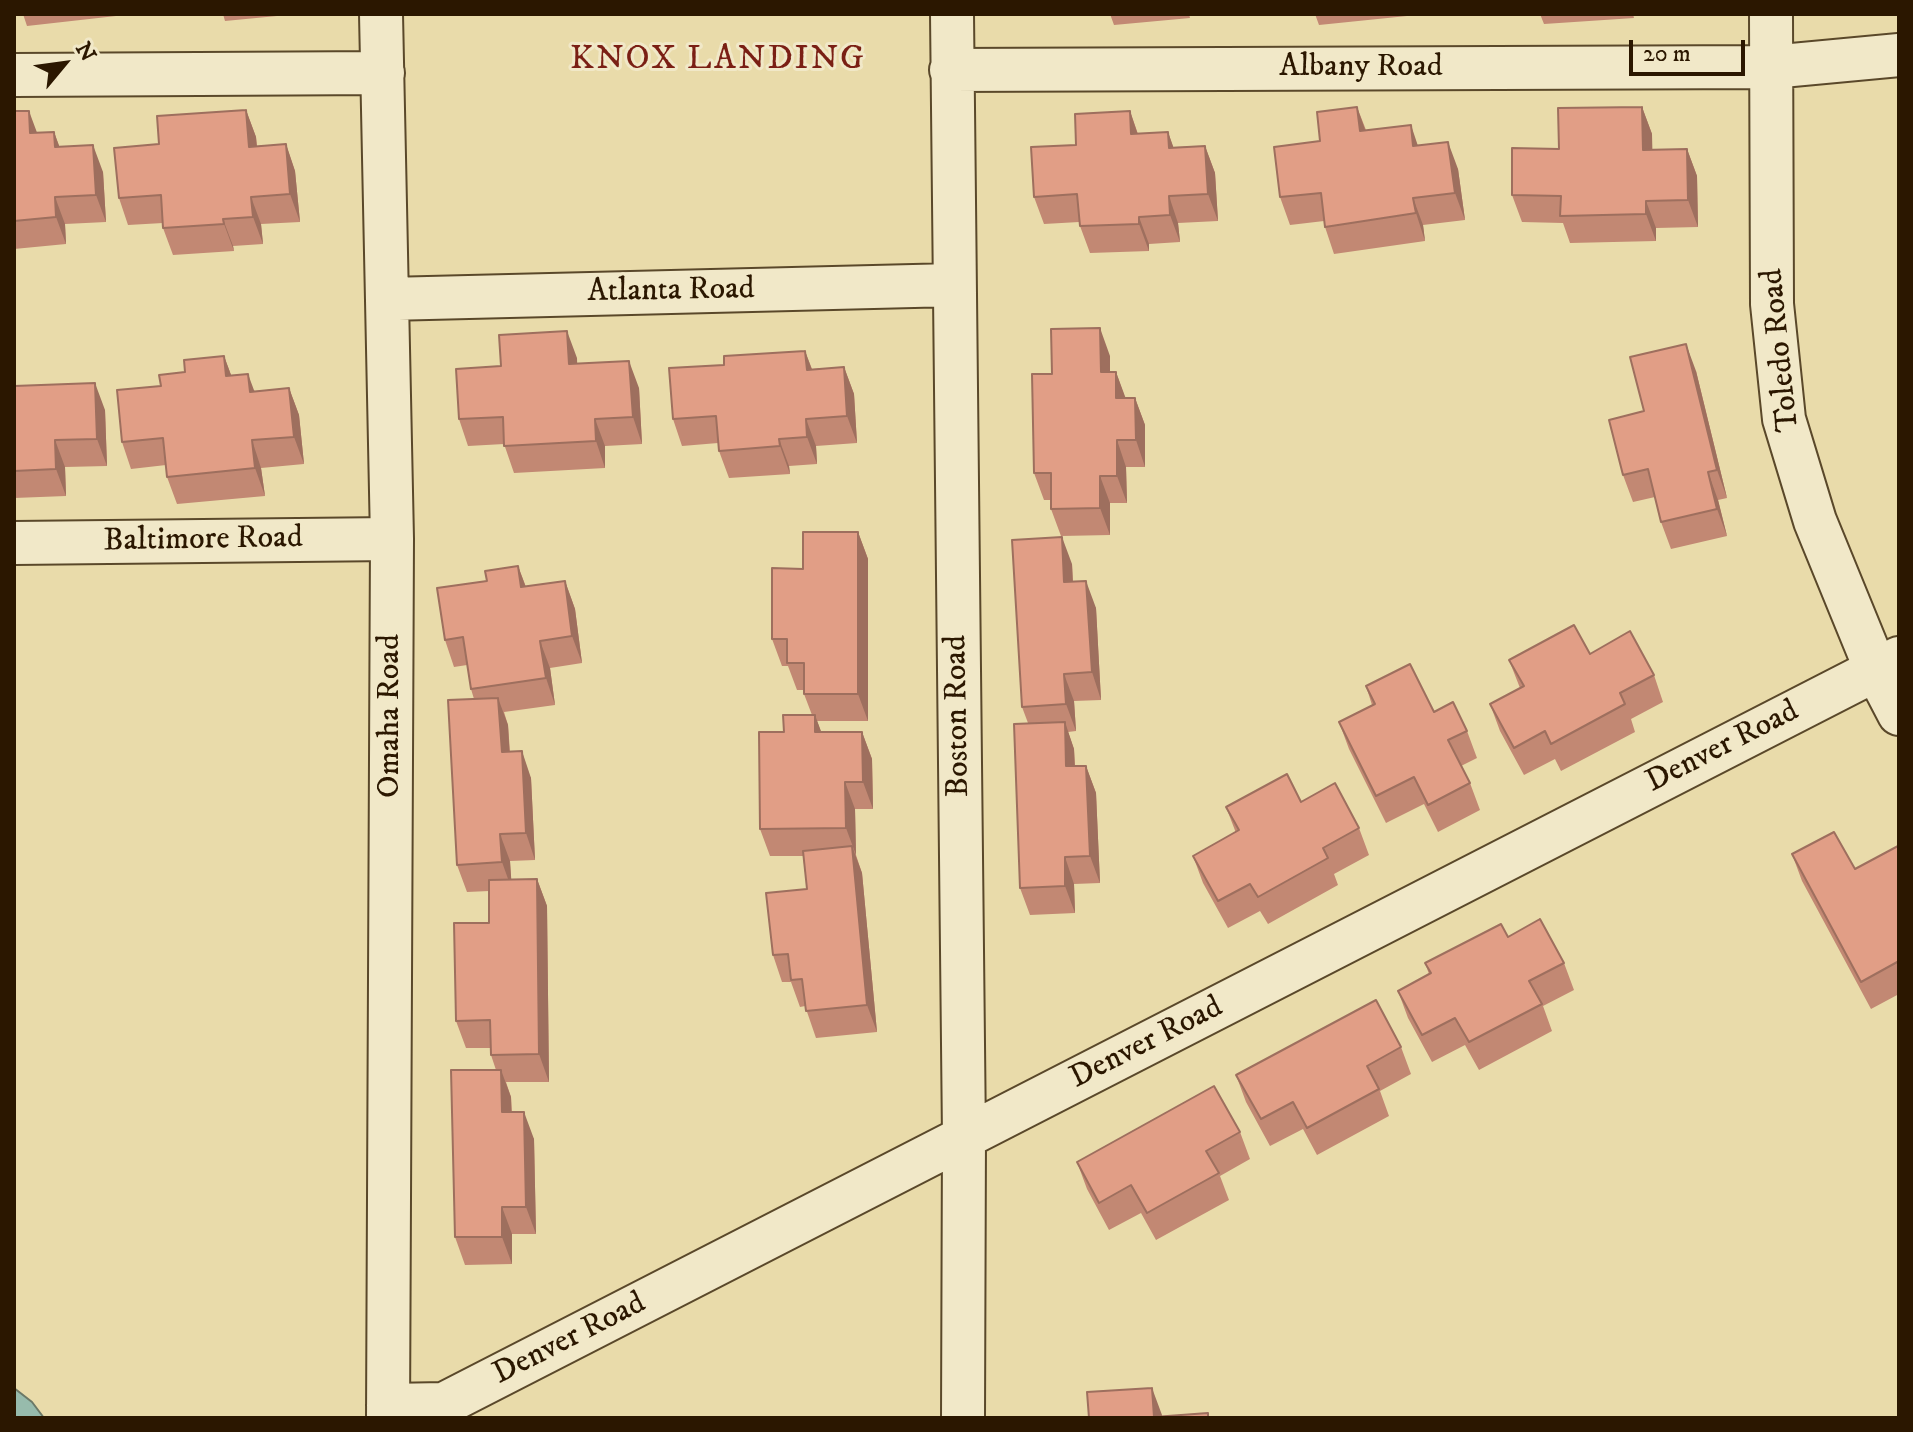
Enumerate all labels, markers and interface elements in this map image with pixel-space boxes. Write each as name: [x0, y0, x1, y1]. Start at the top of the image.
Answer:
north arrow: [24, 24, 104, 104]
scale bar: [1633, 24, 1749, 74]
text: N: [69, 38, 102, 67]
text: 20 m: [1643, 39, 1691, 69]
district label: KNOX LANDING: [570, 41, 866, 81]
street label: Albany Road: [1279, 49, 1443, 87]
street label: Toledo Road: [1754, 267, 1810, 433]
street label: Atlanta Road: [587, 271, 755, 313]
street label: Baltimore Road: [103, 520, 303, 562]
street label: Omaha Road: [372, 634, 410, 798]
street label: Boston Road: [938, 635, 980, 797]
street label: Denver Road: [1640, 693, 1806, 803]
street label: Denver Road: [1064, 989, 1230, 1099]
street label: Denver Road: [487, 1285, 653, 1395]

